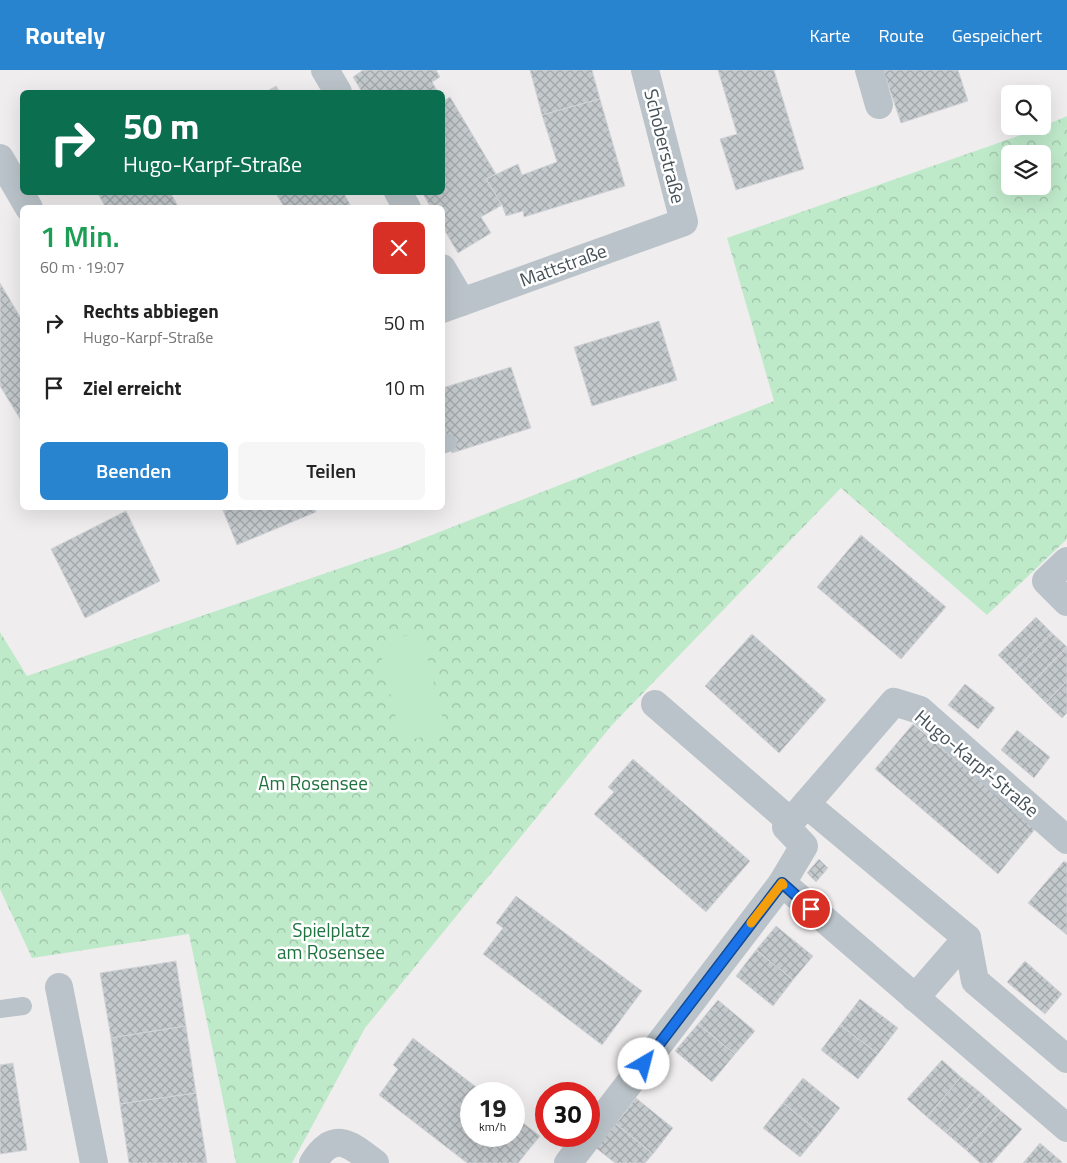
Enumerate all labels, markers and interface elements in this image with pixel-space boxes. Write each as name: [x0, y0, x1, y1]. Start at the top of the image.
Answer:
text: Routely: [25, 17, 105, 53]
text: Karte: [809, 22, 850, 49]
text: Route: [878, 22, 924, 49]
text: Gespeichert: [952, 22, 1042, 49]
map controls: [1001, 85, 1051, 195]
button: search: [1001, 85, 1051, 135]
street label: Schoberstraße: [637, 86, 694, 206]
text: 50 m: [123, 99, 199, 153]
icon: right: [40, 110, 105, 175]
button: layers: [1001, 145, 1051, 195]
text: Hugo-Karpf-Straße: [123, 147, 302, 181]
text: 1 Min.: [40, 213, 120, 259]
button: close: [373, 222, 425, 274]
street label: Mattstraße: [515, 235, 611, 294]
text: 60 m · 19:07: [40, 255, 125, 279]
text: Rechts abbiegen: [83, 296, 219, 325]
text: 50 m: [384, 308, 425, 337]
icon: right: [40, 309, 68, 337]
text: Hugo-Karpf-Straße: [83, 325, 213, 349]
text: Ziel erreicht: [83, 373, 181, 402]
text: 10 m: [384, 373, 425, 402]
icon: arrive: [40, 374, 68, 402]
button: Beenden: [40, 442, 228, 500]
button: Teilen: [238, 442, 425, 500]
street label: Hugo-Karpf-Straße: [909, 702, 1046, 823]
park label: Am Rosensee: [258, 768, 368, 797]
pin: [790, 888, 832, 930]
icon: arrive: [797, 895, 825, 923]
park label: Spielplatz am Rosensee: [277, 915, 385, 966]
position arrow: [617, 1037, 669, 1089]
speed limit sign: 30: [535, 1082, 600, 1147]
text: 19: [478, 1089, 507, 1127]
text: km/h: [479, 1117, 506, 1136]

